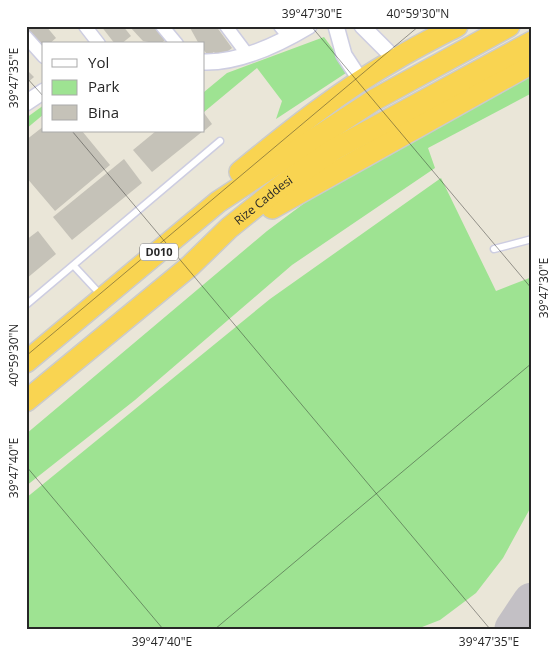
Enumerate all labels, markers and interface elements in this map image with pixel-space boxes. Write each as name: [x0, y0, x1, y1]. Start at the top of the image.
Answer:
text: 39°47'30"E: [282, 5, 342, 22]
text: 40°59'30"N: [387, 5, 449, 22]
legend: [42, 42, 205, 132]
text: 39°47'35"E: [5, 48, 22, 108]
text: Yol: [88, 52, 109, 72]
text: Park: [88, 76, 119, 96]
text: Bina: [88, 102, 119, 122]
street label: Rize Caddesi: [230, 172, 296, 229]
road number: D010: [140, 243, 178, 260]
text: 39°47'30"E: [535, 258, 552, 318]
text: 40°59'30"N: [5, 324, 22, 386]
text: 39°47'40"E: [5, 438, 22, 498]
text: 39°47'40"E: [132, 633, 192, 650]
text: 39°47'35"E: [459, 633, 519, 650]

